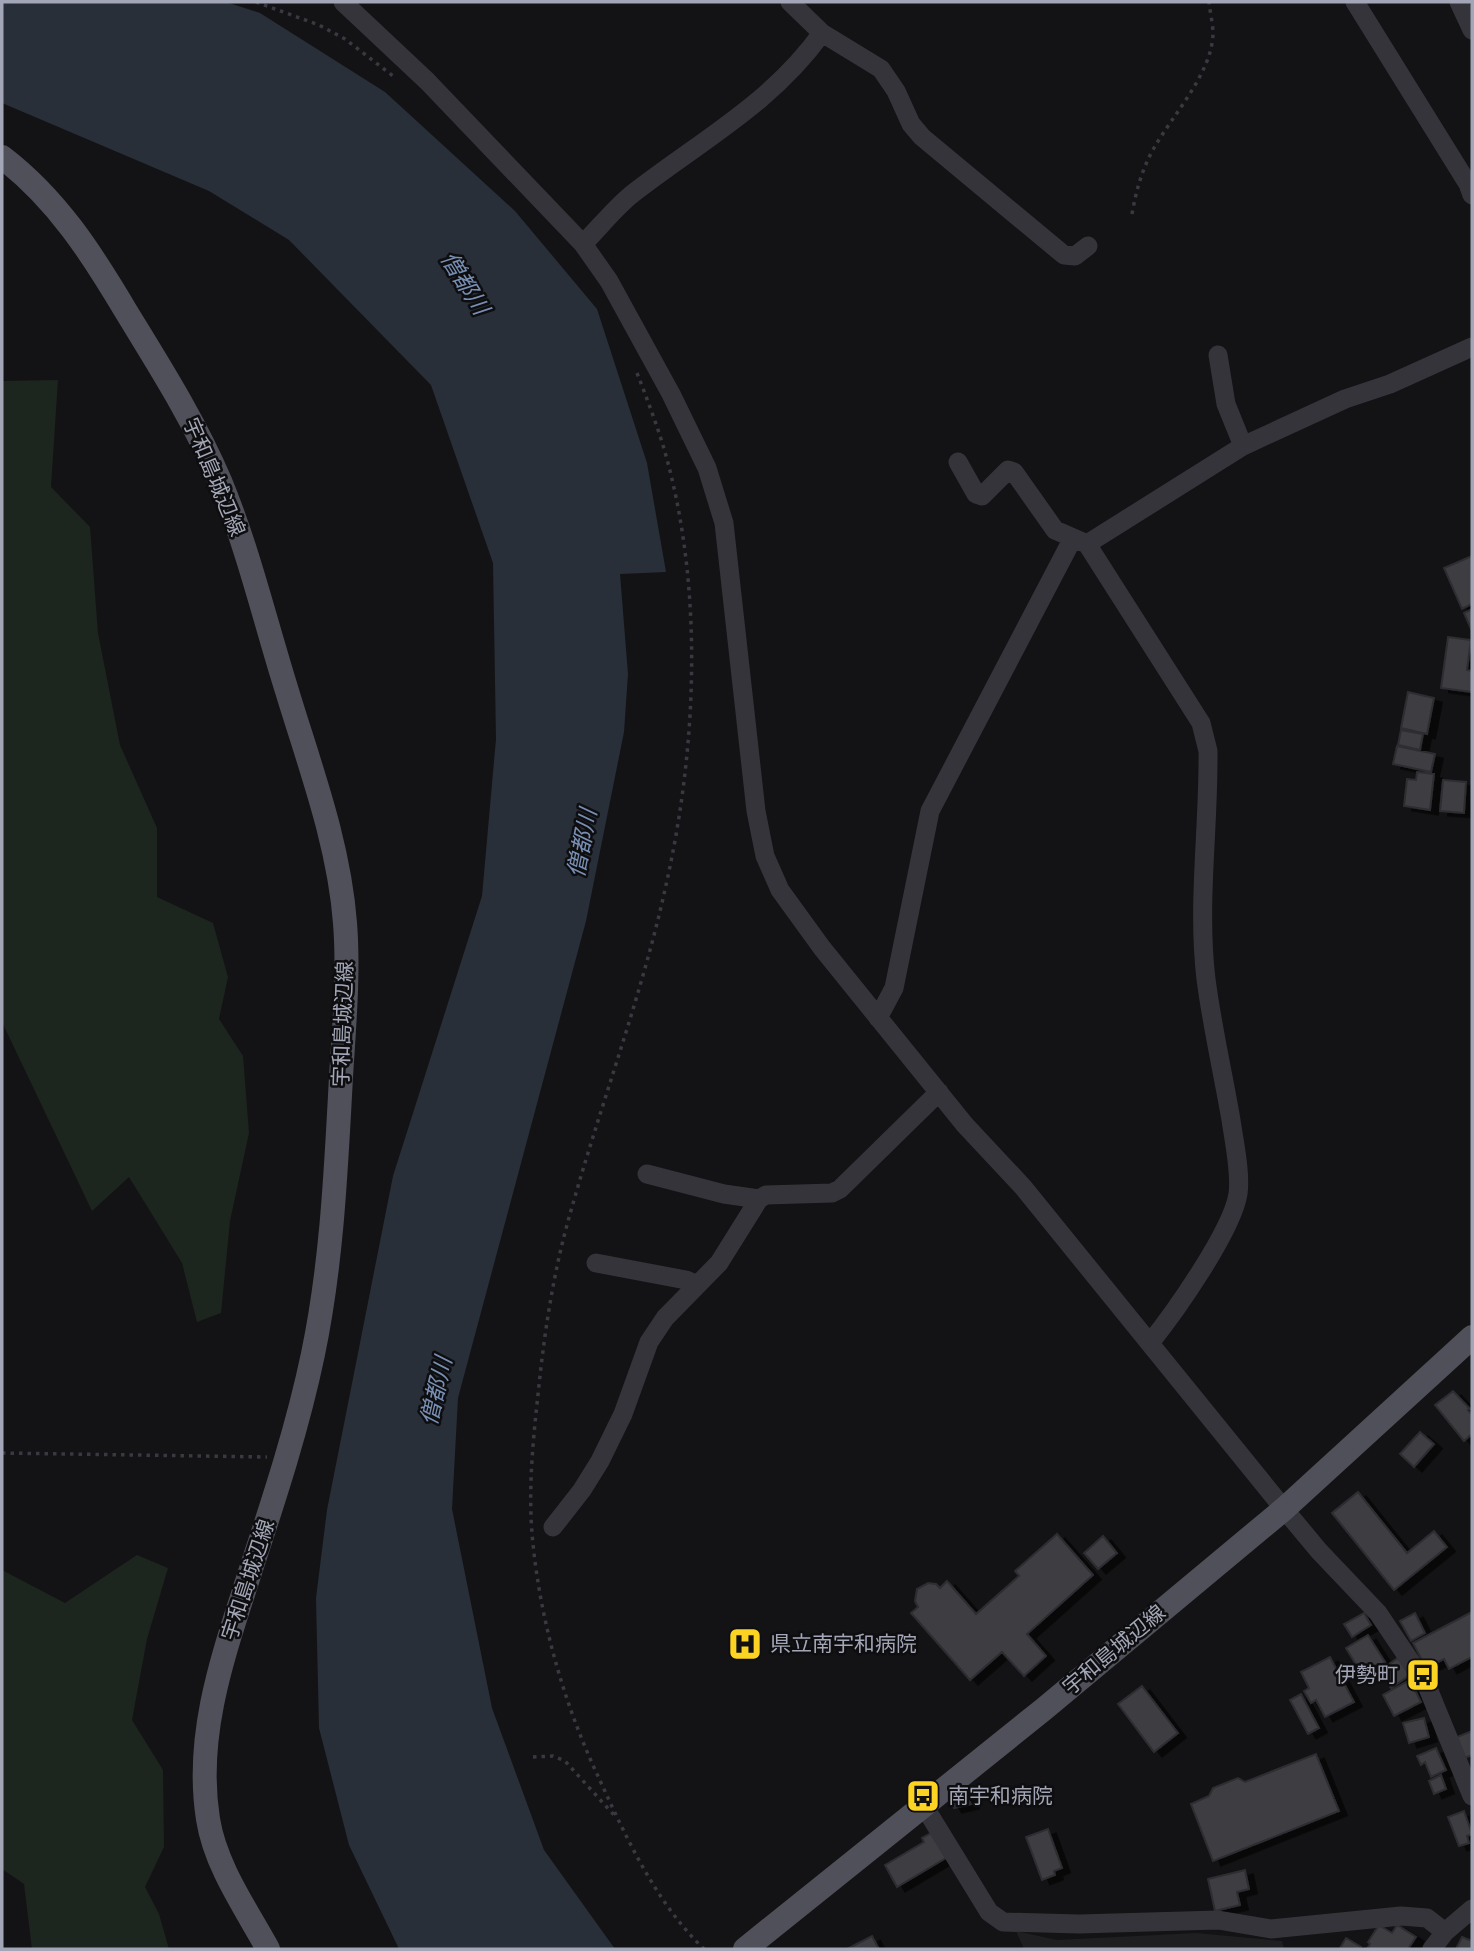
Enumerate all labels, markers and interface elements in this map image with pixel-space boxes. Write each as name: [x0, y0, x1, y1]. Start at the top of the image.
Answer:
water label: 僧都川: [435, 246, 497, 322]
street label: 宇和島城辺線: [178, 414, 251, 540]
water label: 僧都川: [562, 804, 603, 880]
street label: 宇和島城辺線: [328, 961, 357, 1087]
water label: 僧都川: [415, 1351, 458, 1428]
street label: 宇和島城辺線: [216, 1516, 279, 1644]
street label: 宇和島城辺線: [1057, 1600, 1170, 1700]
hospital icon: 県立南宇和病院: [726, 1625, 764, 1663]
place label: 県立南宇和病院: [770, 1631, 917, 1656]
bus stop icon: 伊勢町: [1404, 1656, 1442, 1694]
place label: 伊勢町: [1335, 1662, 1398, 1687]
bus stop icon: 南宇和病院: [904, 1777, 942, 1815]
place label: 南宇和病院: [948, 1783, 1053, 1808]

